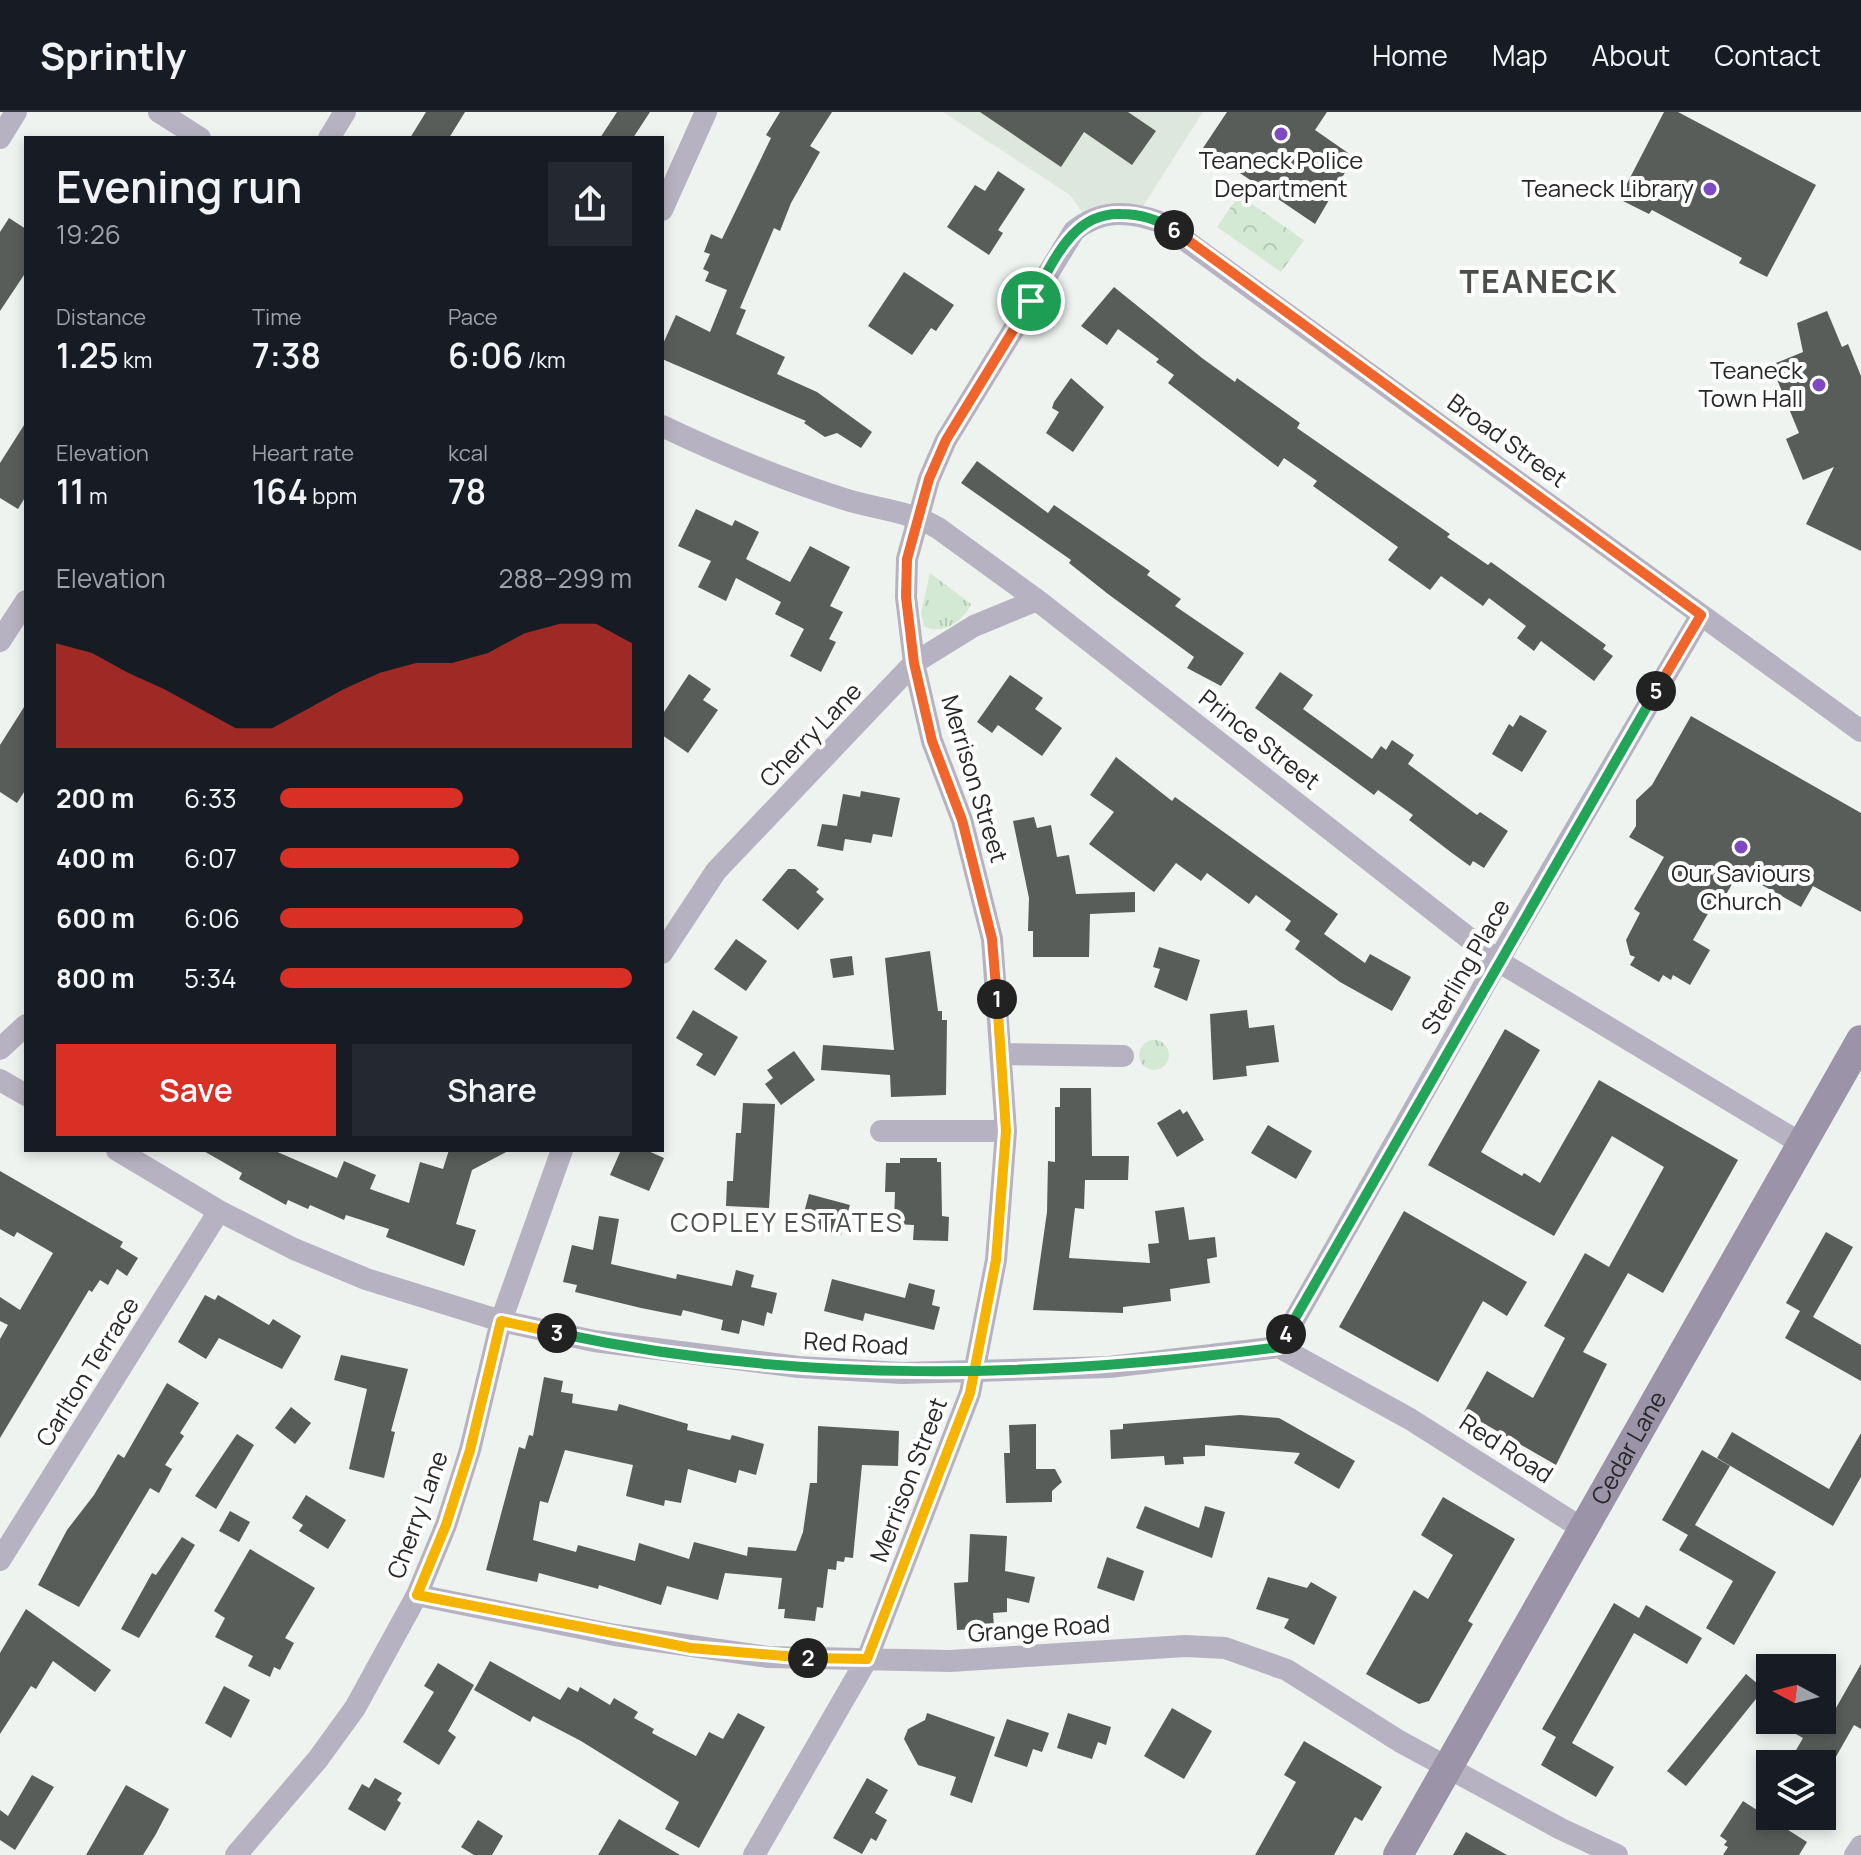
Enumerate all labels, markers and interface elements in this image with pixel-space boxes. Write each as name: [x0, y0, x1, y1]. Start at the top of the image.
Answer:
text: Sprintly: [40, 29, 186, 81]
text: Home: [1372, 36, 1448, 74]
text: Map: [1492, 36, 1548, 74]
text: About: [1592, 36, 1670, 74]
text: Contact: [1714, 36, 1821, 74]
marker: Teaneck Police Department: [1272, 125, 1290, 143]
place label: Teaneck Police Department: [1199, 143, 1363, 204]
text: Evening run: [56, 156, 302, 216]
button: share: [548, 162, 632, 246]
place label: Teaneck Library: [1522, 171, 1694, 204]
marker: Teaneck Library: [1701, 180, 1719, 198]
pin: 6: [1154, 210, 1194, 250]
text: 6: [1167, 215, 1181, 245]
text: 19:26: [56, 216, 121, 252]
district label: TEANECK: [1460, 259, 1618, 303]
pin: [997, 267, 1065, 335]
icon: arrive: [1009, 279, 1053, 323]
text: Distance: [56, 302, 146, 332]
text: Time: [252, 302, 302, 332]
text: Pace: [448, 302, 498, 332]
text: 1.25: [56, 332, 119, 378]
text: 7:38: [252, 332, 321, 378]
text: 6:06: [448, 332, 523, 378]
text: km: [119, 345, 153, 375]
text: /km: [523, 345, 566, 375]
place label: Teaneck Town Hall: [1698, 353, 1804, 414]
marker: Teaneck Town Hall: [1810, 376, 1828, 394]
street label: Broad Street: [1441, 385, 1574, 494]
text: Elevation: [56, 438, 149, 468]
text: Heart rate: [252, 438, 354, 468]
text: kcal: [448, 438, 488, 468]
text: 11: [56, 468, 85, 514]
text: 164: [252, 468, 308, 514]
text: 78: [448, 468, 486, 514]
text: m: [85, 481, 108, 511]
text: bpm: [308, 481, 357, 511]
text: Elevation: [56, 560, 166, 596]
text: 288–299 m: [499, 560, 632, 596]
pin: 5: [1636, 671, 1676, 711]
street label: Cherry Lane: [752, 674, 868, 794]
text: 5: [1650, 676, 1662, 706]
street label: Prince Street: [1193, 681, 1327, 797]
street label: Merrison Street: [934, 691, 1017, 866]
text: 200 m: [56, 780, 134, 816]
text: 6:33: [184, 780, 237, 816]
marker: Our Saviours Church: [1732, 838, 1750, 856]
text: 400 m: [56, 840, 135, 876]
text: 6:07: [184, 840, 237, 876]
place label: Our Saviours Church: [1671, 856, 1811, 917]
street label: Sterling Place: [1413, 892, 1517, 1040]
text: 600 m: [56, 900, 135, 936]
text: 6:06: [184, 900, 240, 936]
text: 800 m: [56, 960, 135, 996]
text: 5:34: [184, 960, 237, 996]
pin: 1: [977, 979, 1017, 1019]
text: 1: [992, 984, 1002, 1014]
button: Save: [56, 1044, 336, 1136]
button: Share: [352, 1044, 632, 1136]
district label: COPLEY ESTATES: [670, 1204, 904, 1240]
street label: Carlton Terrace: [28, 1290, 146, 1452]
pin: 3: [537, 1313, 577, 1353]
pin: 4: [1266, 1314, 1306, 1354]
text: 3: [551, 1318, 563, 1348]
text: 4: [1279, 1319, 1293, 1349]
street label: Red Road: [803, 1323, 909, 1362]
street label: Cedar Lane: [1582, 1384, 1673, 1510]
street label: Merrison Street: [861, 1393, 954, 1566]
street label: Red Road: [1454, 1405, 1560, 1490]
street label: Cherry Lane: [378, 1446, 455, 1583]
street label: Grange Road: [967, 1606, 1111, 1649]
pin: 2: [788, 1638, 828, 1678]
text: 2: [801, 1643, 815, 1673]
north arrow: [1756, 1654, 1836, 1734]
map controls: [1756, 1654, 1836, 1830]
button: layers: [1756, 1750, 1836, 1830]

